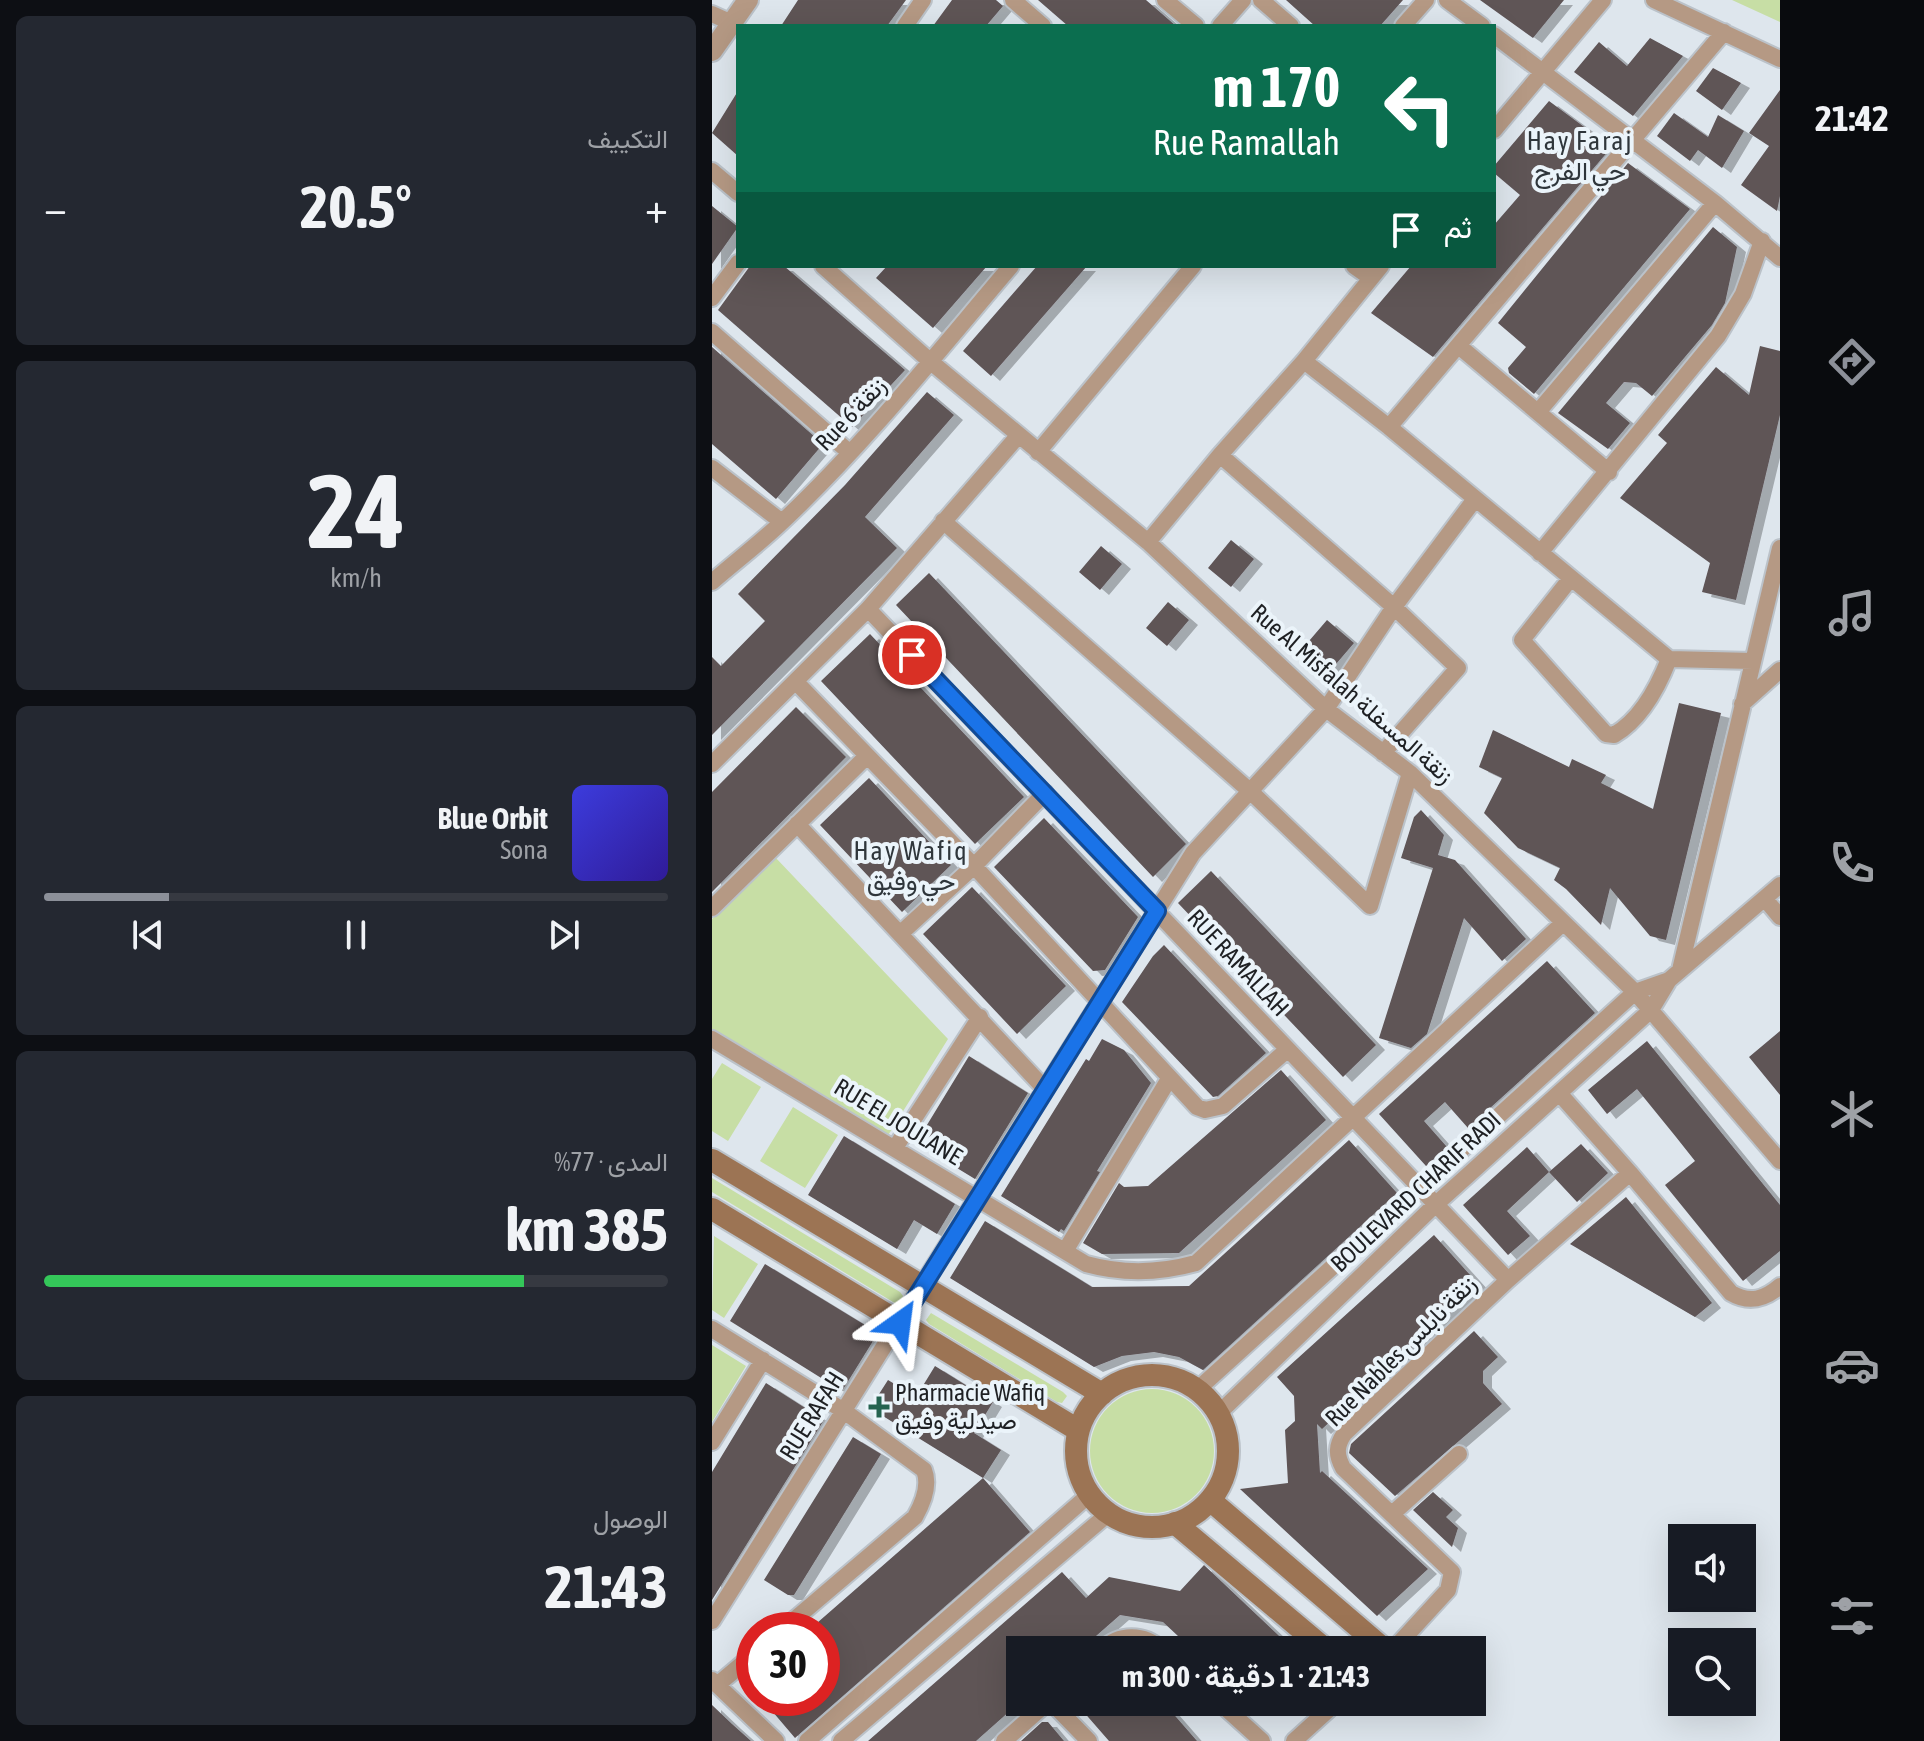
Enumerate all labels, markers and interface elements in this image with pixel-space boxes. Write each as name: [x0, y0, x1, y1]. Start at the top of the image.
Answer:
text: 170 m: [1213, 55, 1340, 119]
icon: left: [1368, 56, 1472, 160]
text: 21:42: [1815, 97, 1889, 139]
text: Rue Ramallah: [1153, 121, 1340, 163]
text: التكييف: [587, 124, 668, 154]
district label: Hay Faraj حي الفرج: [1527, 126, 1633, 192]
text: 20.5°: [300, 172, 412, 241]
text: −: [44, 182, 67, 232]
text: +: [645, 182, 668, 232]
icon: arrive: [1384, 208, 1428, 252]
text: ثم: [1444, 210, 1472, 244]
icon: directions: [1824, 334, 1880, 390]
street label: Rue 6 زنقة: [810, 371, 893, 457]
text: 24: [307, 451, 405, 570]
text: km/h: [330, 563, 382, 593]
icon: music: [1824, 585, 1880, 641]
street label: Rue Al Misfalah زنقة المسفلة: [1244, 598, 1459, 790]
pin: [878, 621, 946, 689]
icon: arrive: [890, 633, 934, 677]
text: Blue Orbit: [437, 801, 548, 835]
text: Sona: [500, 835, 548, 865]
icon: phone: [1824, 835, 1880, 891]
district label: Hay Wafiq حي وفيق: [853, 836, 969, 902]
street label: RUE RAMALLAH: [1182, 904, 1294, 1021]
icon: previous: [126, 913, 170, 957]
icon: pause: [334, 913, 378, 957]
icon: next: [542, 913, 586, 957]
street label: RUE EL JOULANE: [830, 1073, 967, 1170]
icon: climate: [1824, 1086, 1880, 1142]
street label: BOULEVARD CHARIF RADI: [1325, 1106, 1506, 1277]
text: المدى · 77%: [554, 1147, 668, 1177]
text: 385 km: [506, 1195, 668, 1264]
street label: Rue Nables زنقة نابلس: [1320, 1270, 1483, 1433]
position arrow: [858, 1281, 942, 1365]
icon: car: [1824, 1337, 1880, 1393]
street label: RUE RAFAH: [774, 1367, 849, 1465]
place label: Pharmacie Wafiq صيدلية وفيق: [895, 1379, 1045, 1436]
marker: Pharmacie Wafiq صيدلية وفيق: [870, 1398, 888, 1416]
text: الوصول: [593, 1504, 668, 1534]
map controls: [1668, 1524, 1756, 1716]
button: sound: [1668, 1524, 1756, 1612]
text: 21:43: [545, 1552, 668, 1621]
icon: filters: [1824, 1588, 1880, 1644]
speed limit sign: 30: [736, 1612, 840, 1716]
button: search: [1668, 1628, 1756, 1716]
text: 21:43 · 1 دقيقة · 300 m: [1122, 1659, 1370, 1693]

